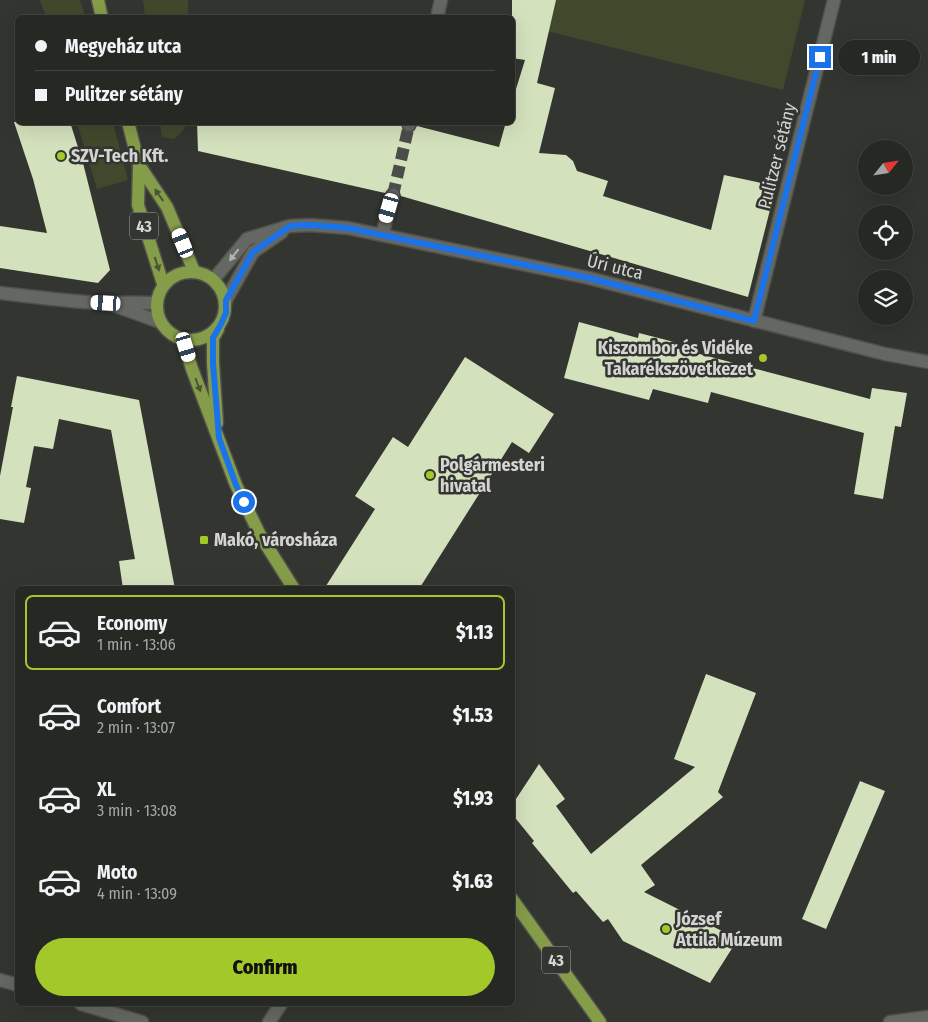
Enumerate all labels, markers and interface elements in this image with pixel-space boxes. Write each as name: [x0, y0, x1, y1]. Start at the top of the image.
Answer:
text: Megyeház utca: [65, 35, 181, 58]
callout: 1 min: [838, 40, 920, 74]
route end: [809, 46, 831, 68]
text: 1 min: [862, 48, 896, 67]
text: Pulitzer sétány: [65, 83, 183, 106]
street label: Pulitzer sétány: [753, 101, 801, 211]
north arrow: [858, 140, 912, 195]
map controls: [858, 140, 913, 325]
place label: SZV-Tech Kft.: [71, 145, 168, 167]
marker: SZV-Tech Kft.: [55, 150, 67, 162]
one-way arrow: [154, 188, 164, 202]
car: [377, 192, 400, 224]
button: locate: [858, 205, 913, 260]
road number: 43: [130, 212, 158, 240]
car: [170, 226, 195, 260]
one-way arrow: [228, 248, 239, 261]
street label: Úri utca: [585, 248, 646, 285]
one-way arrow: [153, 256, 161, 271]
button: layers: [858, 270, 913, 325]
car: [90, 295, 121, 311]
car: [174, 330, 197, 364]
place label: Kiszombor és Vidéke Takarékszövetkezet: [598, 337, 754, 380]
marker: Kiszombor és Vidéke Takarékszövetkezet: [757, 352, 769, 364]
one-way arrow: [195, 378, 203, 392]
place label: Polgármesteri hivatal: [440, 454, 545, 497]
marker: Polgármesteri hivatal: [424, 469, 436, 481]
route start: [233, 491, 255, 513]
place label: Makó, városháza: [214, 529, 337, 551]
marker: Makó, városháza: [198, 534, 210, 546]
icon: car: [37, 610, 82, 655]
text: Economy: [97, 612, 167, 635]
text: $1.13: [456, 621, 493, 644]
text: 1 min · 13:06: [97, 635, 176, 654]
icon: car: [37, 693, 82, 738]
text: Comfort: [97, 695, 161, 718]
text: $1.53: [453, 704, 493, 727]
text: 2 min · 13:07: [97, 718, 175, 737]
icon: car: [37, 776, 82, 821]
text: XL: [97, 778, 116, 801]
text: $1.93: [453, 787, 493, 810]
text: 3 min · 13:08: [97, 801, 177, 820]
icon: car: [37, 859, 82, 904]
text: Moto: [97, 861, 137, 884]
text: $1.63: [453, 870, 493, 893]
text: 4 min · 13:09: [97, 884, 177, 903]
place label: József Attila Múzeum: [675, 908, 783, 951]
marker: József Attila Múzeum: [660, 923, 672, 935]
button: Confirm: [35, 938, 495, 996]
road number: 43: [542, 946, 570, 974]

